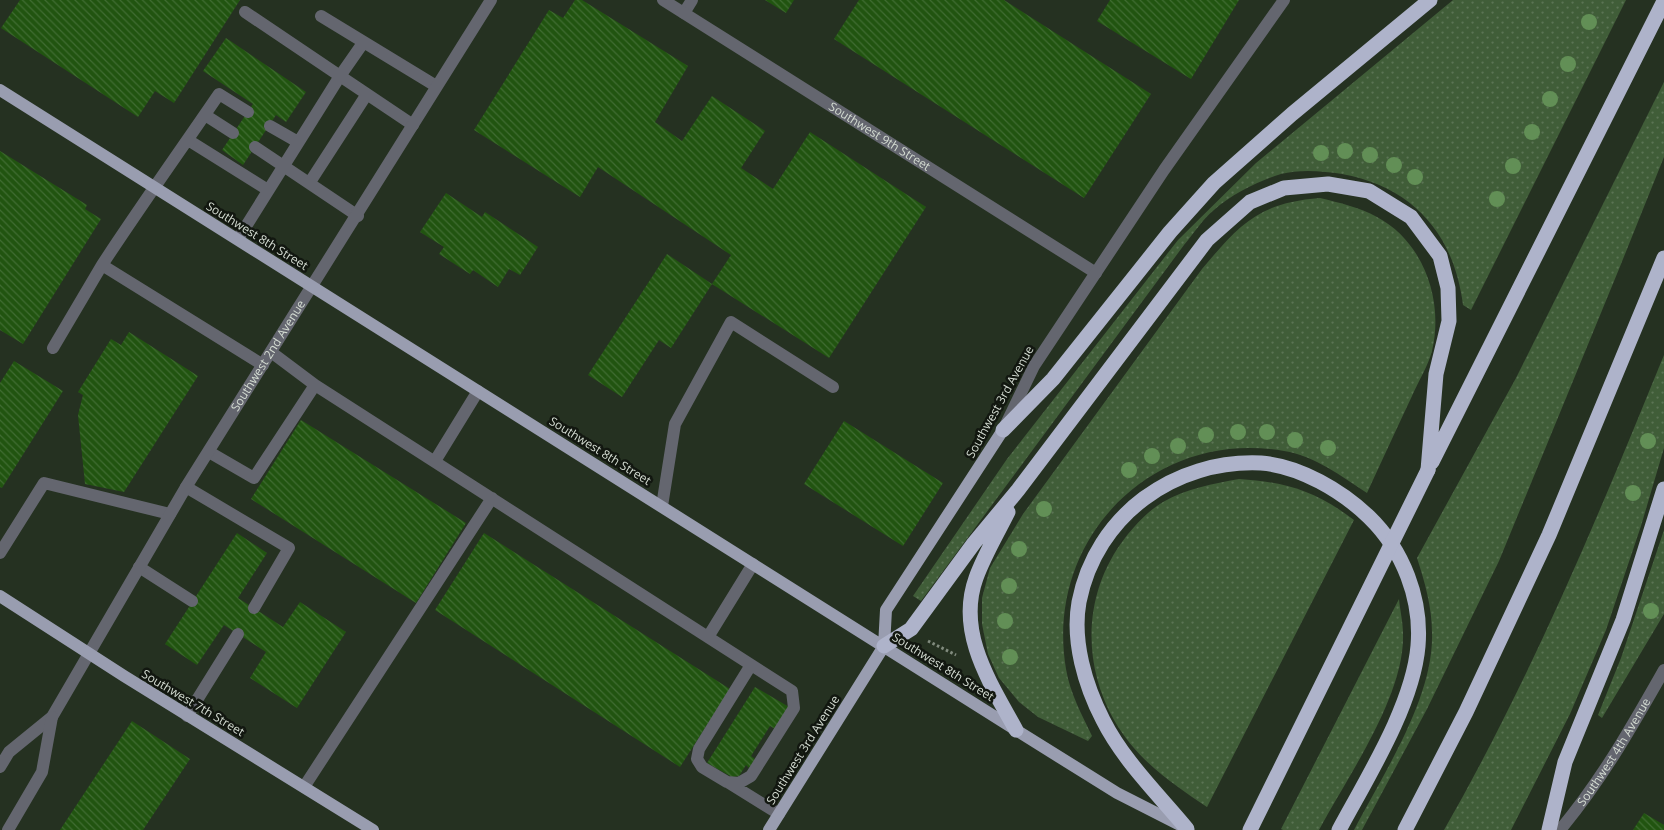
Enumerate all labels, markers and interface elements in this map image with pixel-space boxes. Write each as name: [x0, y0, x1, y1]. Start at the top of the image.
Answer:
street label: Southwest 9th Street: [826, 98, 934, 175]
street label: Southwest 8th Street: [203, 197, 311, 274]
street label: Southwest 2nd Avenue: [226, 296, 309, 414]
street label: Southwest 3rd Avenue: [962, 342, 1038, 461]
street label: Southwest 8th Street: [546, 412, 654, 489]
street label: Southwest 8th Street: [889, 628, 997, 705]
street label: Southwest 7th Street: [139, 665, 248, 740]
street label: Southwest 3rd Avenue: [762, 692, 843, 808]
street label: Southwest 4th Avenue: [1573, 694, 1654, 809]

